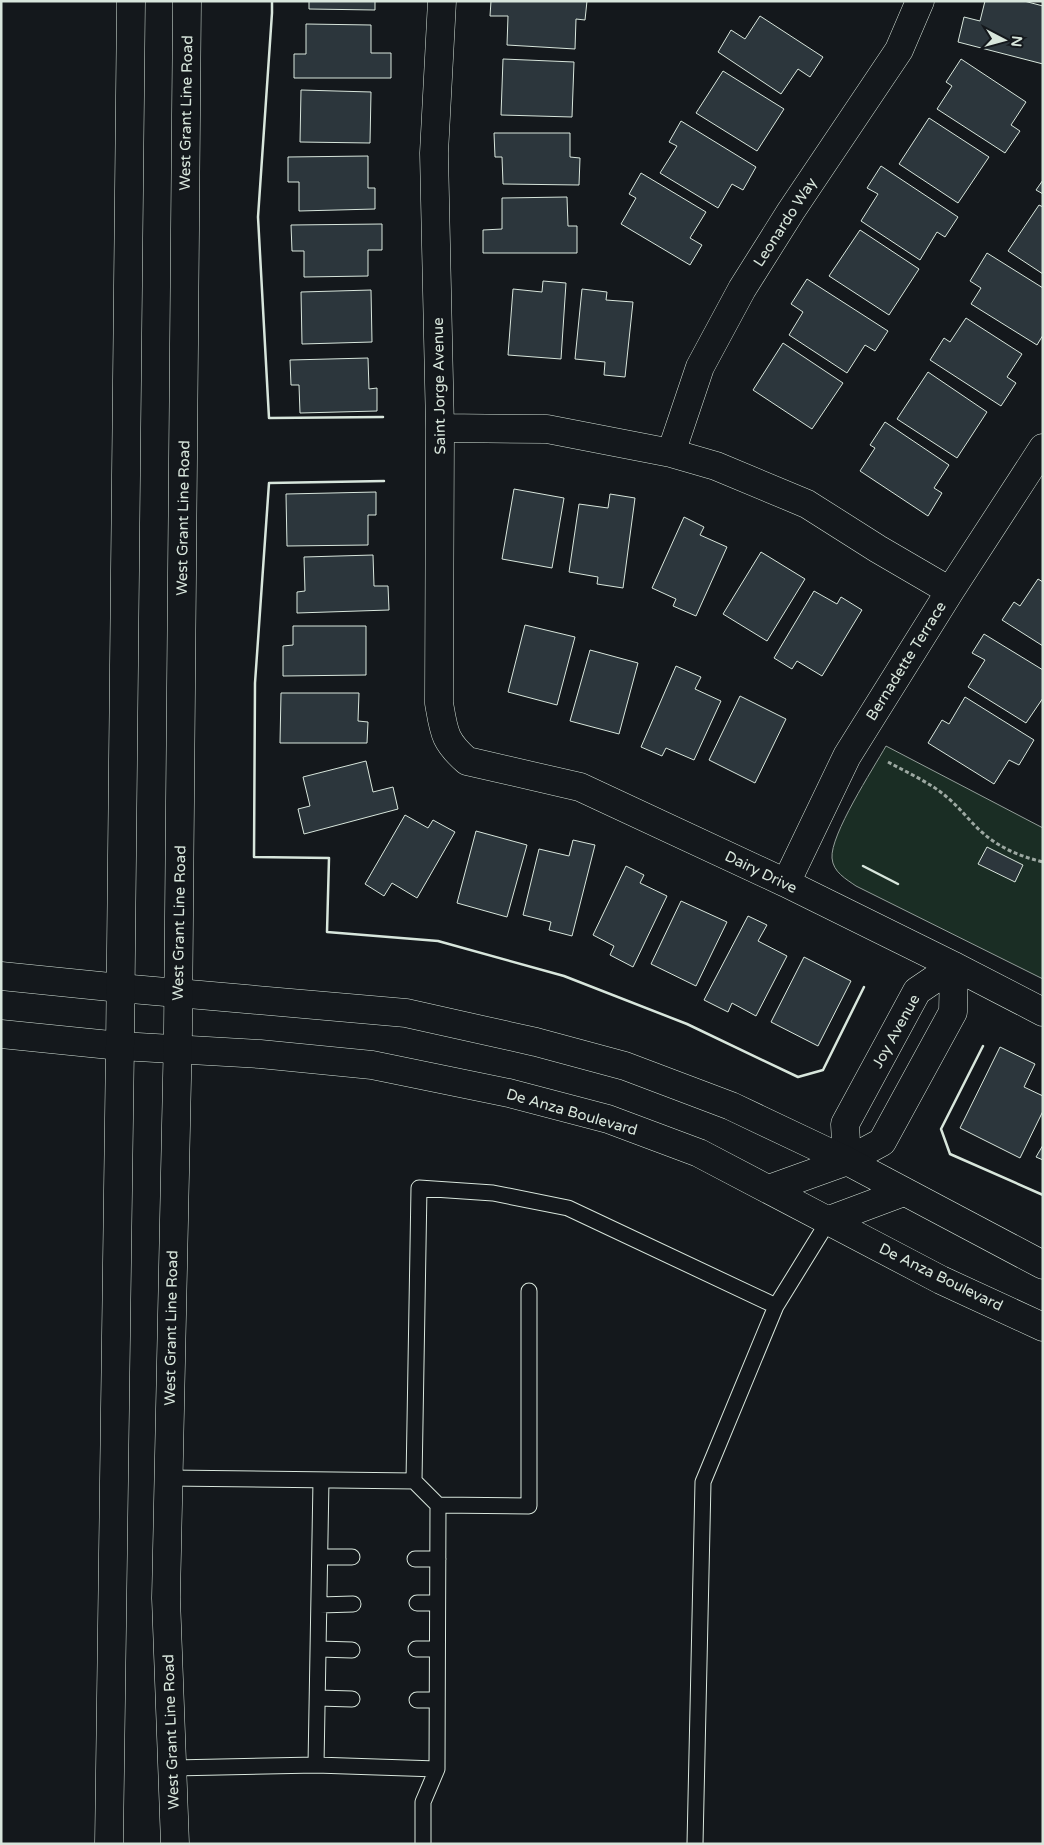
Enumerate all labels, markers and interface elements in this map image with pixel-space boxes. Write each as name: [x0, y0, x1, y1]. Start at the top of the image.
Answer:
north arrow: [979, 15, 1029, 65]
street label: West Grant Line Road: [176, 35, 196, 191]
text: N: [1007, 35, 1025, 48]
street label: Leonardo Way: [749, 174, 821, 270]
street label: Saint Jorge Avenue: [429, 317, 449, 455]
street label: West Grant Line Road: [173, 440, 193, 596]
street label: Bernadette Terrace: [862, 598, 950, 724]
street label: West Grant Line Road: [169, 845, 189, 1001]
street label: Dairy Drive: [722, 847, 800, 897]
street label: Joy Avenue: [868, 991, 924, 1071]
street label: De Anza Boulevard: [504, 1085, 640, 1139]
street label: De Anza Boulevard: [876, 1239, 1006, 1315]
street label: West Grant Line Road: [161, 1250, 181, 1406]
street label: West Grant Line Road: [159, 1654, 183, 1810]

